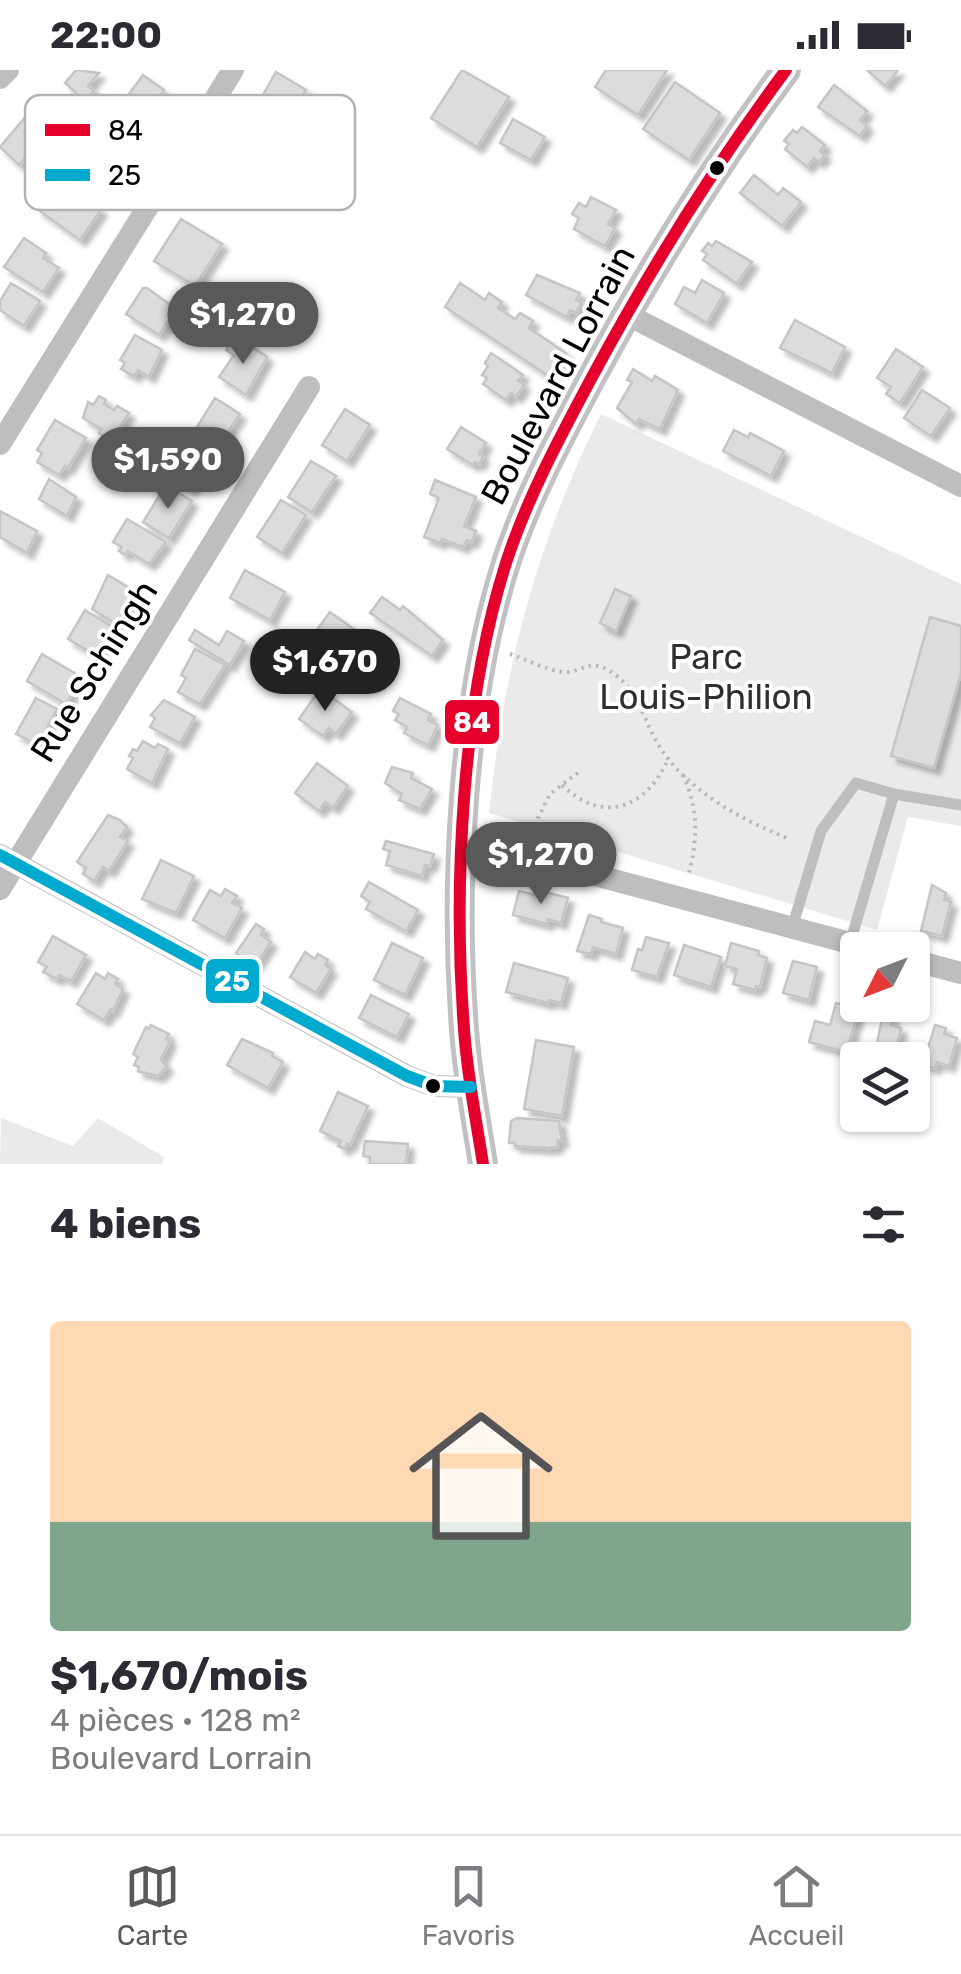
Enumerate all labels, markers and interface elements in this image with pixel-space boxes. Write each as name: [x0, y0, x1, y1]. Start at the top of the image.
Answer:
text: 22:00: [50, 12, 162, 58]
legend: [25, 95, 355, 210]
text: 84: [108, 114, 143, 147]
unlabelled marker: [707, 158, 727, 178]
text: 25: [108, 159, 141, 192]
street label: Boulevard Lorrain: [472, 238, 644, 512]
pin: $1,270: [162, 282, 324, 367]
text: $1,270: [189, 295, 297, 333]
pin: $1,590: [87, 427, 249, 512]
text: $1,590: [113, 440, 223, 478]
street label: Rue Schingh: [21, 572, 167, 770]
pin: $1,670: [244, 629, 406, 714]
park label: Parc Louis-Philion: [599, 636, 813, 718]
text: $1,670: [272, 642, 378, 680]
line badge: 84: [443, 698, 501, 746]
text: 84: [453, 706, 491, 739]
pin: $1,270: [460, 822, 622, 907]
text: $1,270: [487, 835, 595, 873]
north arrow: [840, 932, 930, 1022]
map controls: [840, 932, 930, 1132]
line badge: 25: [204, 957, 261, 1005]
text: 25: [214, 965, 250, 998]
button: layers: [840, 1042, 930, 1132]
unlabelled marker: [423, 1076, 443, 1096]
icon: filters: [856, 1197, 911, 1252]
text: 4 biens: [50, 1199, 201, 1249]
icon: home: [391, 1386, 571, 1566]
text: $1,670/mois: [50, 1651, 308, 1701]
text: 4 pièces · 128 m²: [50, 1701, 301, 1739]
text: Boulevard Lorrain: [50, 1739, 313, 1777]
tab: Carte: [117, 1859, 188, 1952]
tab: Favoris: [422, 1859, 515, 1952]
tab: Accueil: [749, 1859, 844, 1952]

